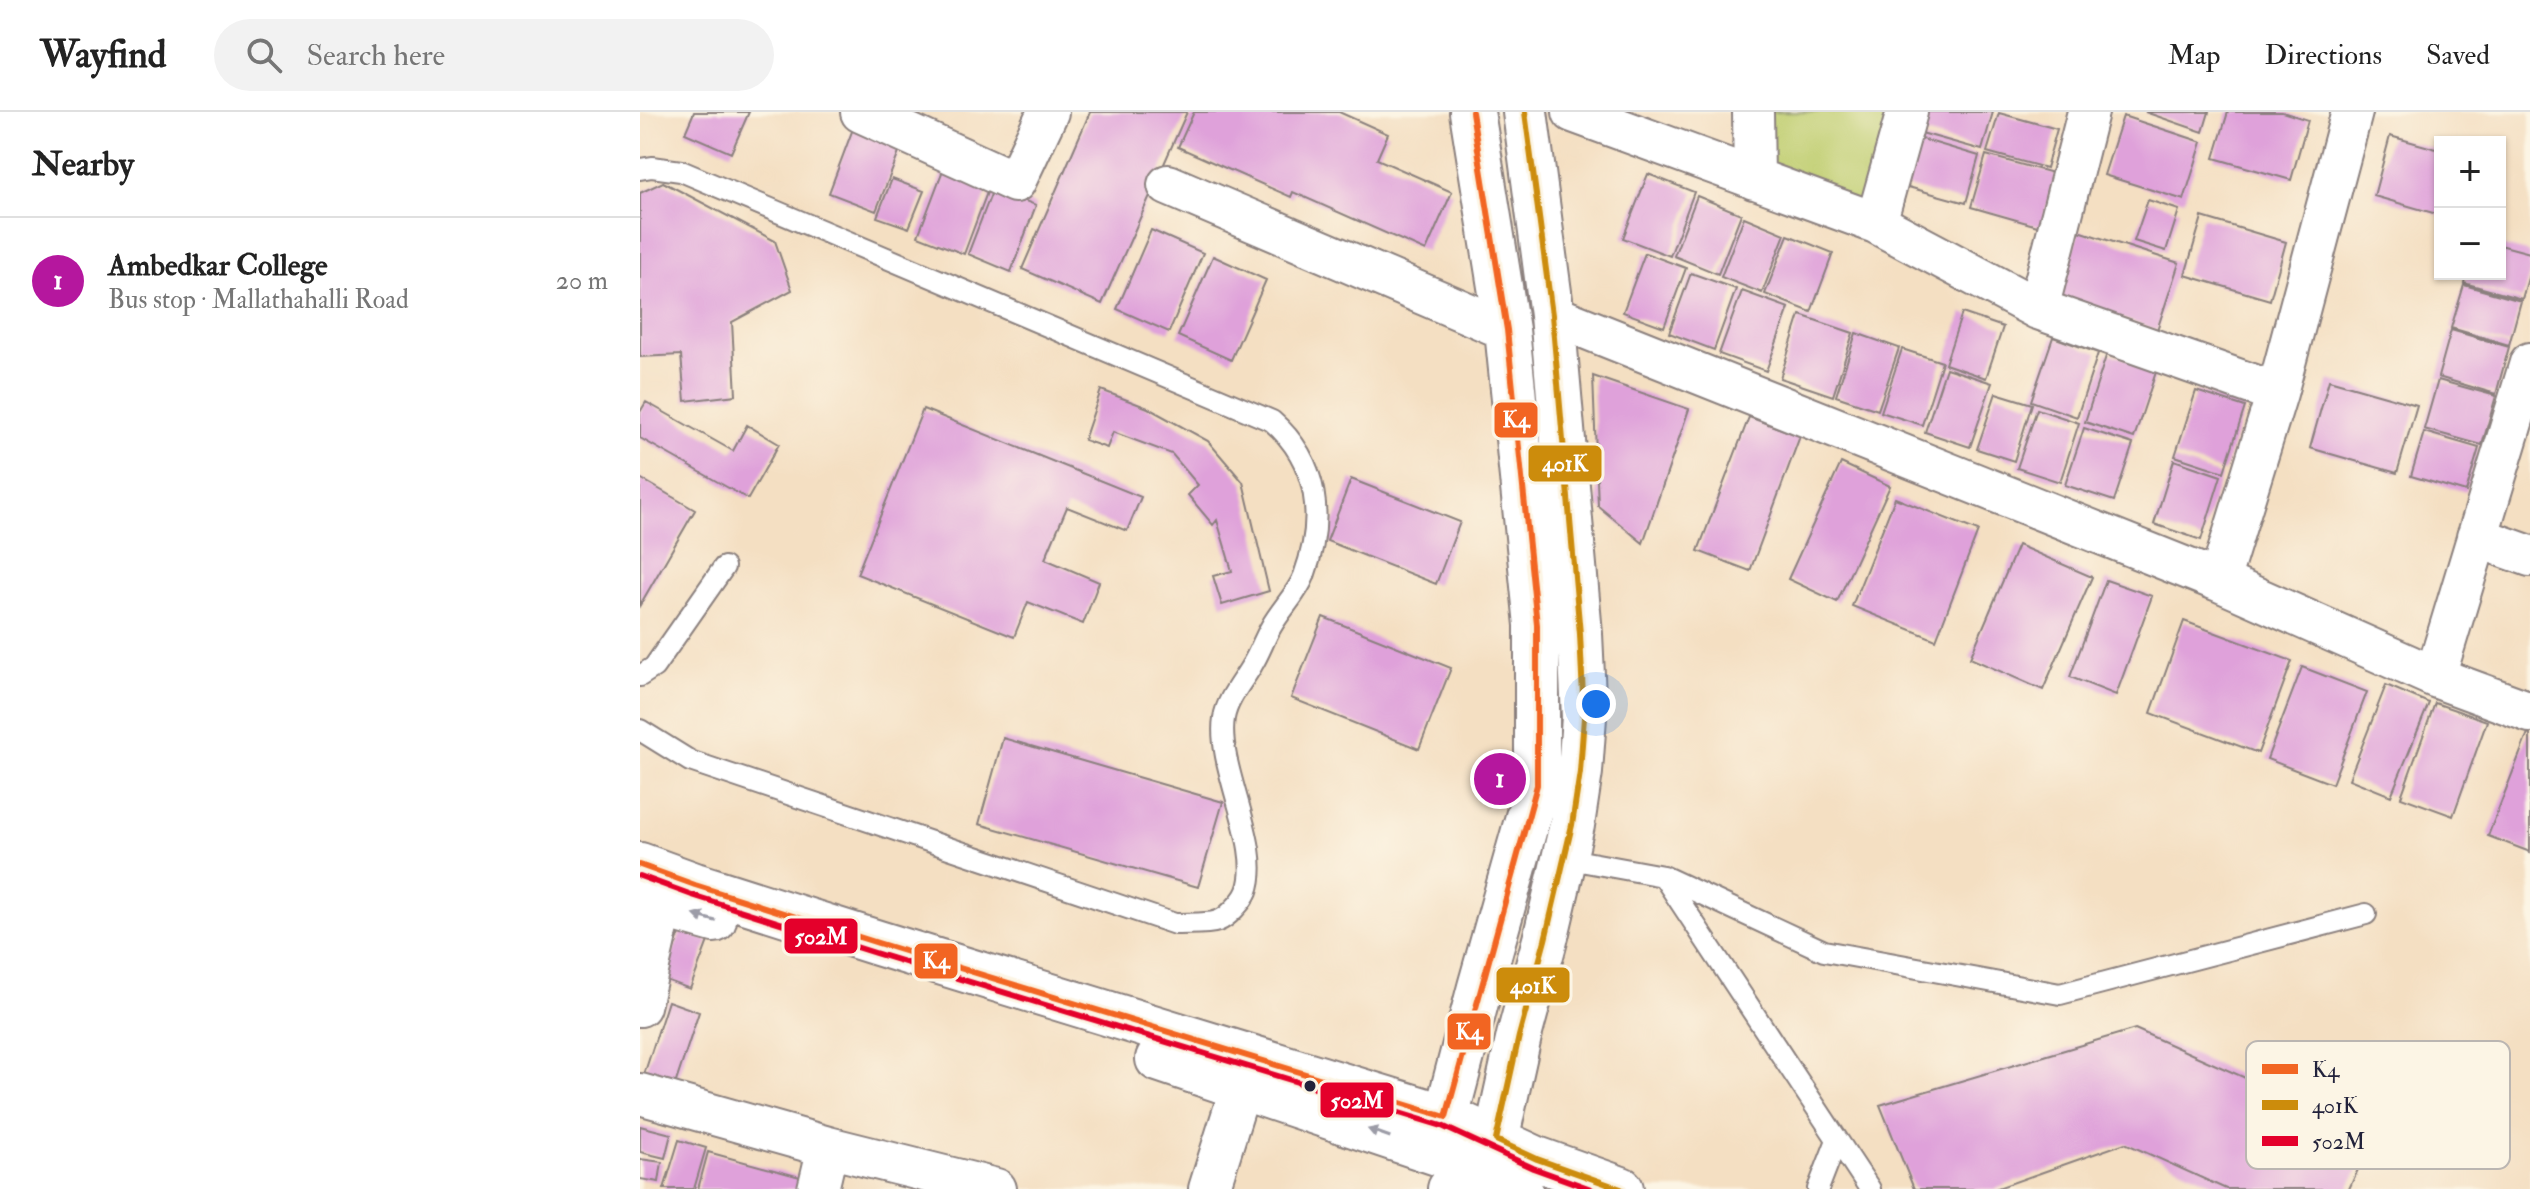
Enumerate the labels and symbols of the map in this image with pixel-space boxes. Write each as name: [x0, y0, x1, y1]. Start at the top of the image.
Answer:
line badge: K4: [1493, 401, 1539, 439]
text: K4: [1502, 406, 1532, 434]
line badge: 401K: [1527, 444, 1603, 483]
text: 401K: [1541, 450, 1589, 478]
your location: [1576, 684, 1616, 724]
pin: 1: [1474, 749, 1526, 809]
one-way arrow: [692, 911, 717, 923]
line badge: 502M: [783, 917, 859, 955]
text: 502M: [794, 923, 848, 951]
line badge: K4: [913, 942, 959, 980]
text: K4: [922, 947, 952, 975]
line badge: 401K: [1495, 966, 1571, 1004]
text: 401K: [1509, 972, 1557, 1000]
line badge: K4: [1446, 1012, 1492, 1051]
text: K4: [1455, 1018, 1485, 1046]
legend: [2246, 1041, 2510, 1169]
text: K4: [2312, 1056, 2340, 1084]
unlabelled marker: [1302, 1078, 1318, 1094]
line badge: 502M: [1319, 1081, 1395, 1119]
text: 502M: [1330, 1087, 1384, 1115]
text: 401K: [2312, 1092, 2359, 1120]
one-way arrow: [1367, 1127, 1391, 1139]
text: 502M: [2312, 1128, 2365, 1156]

